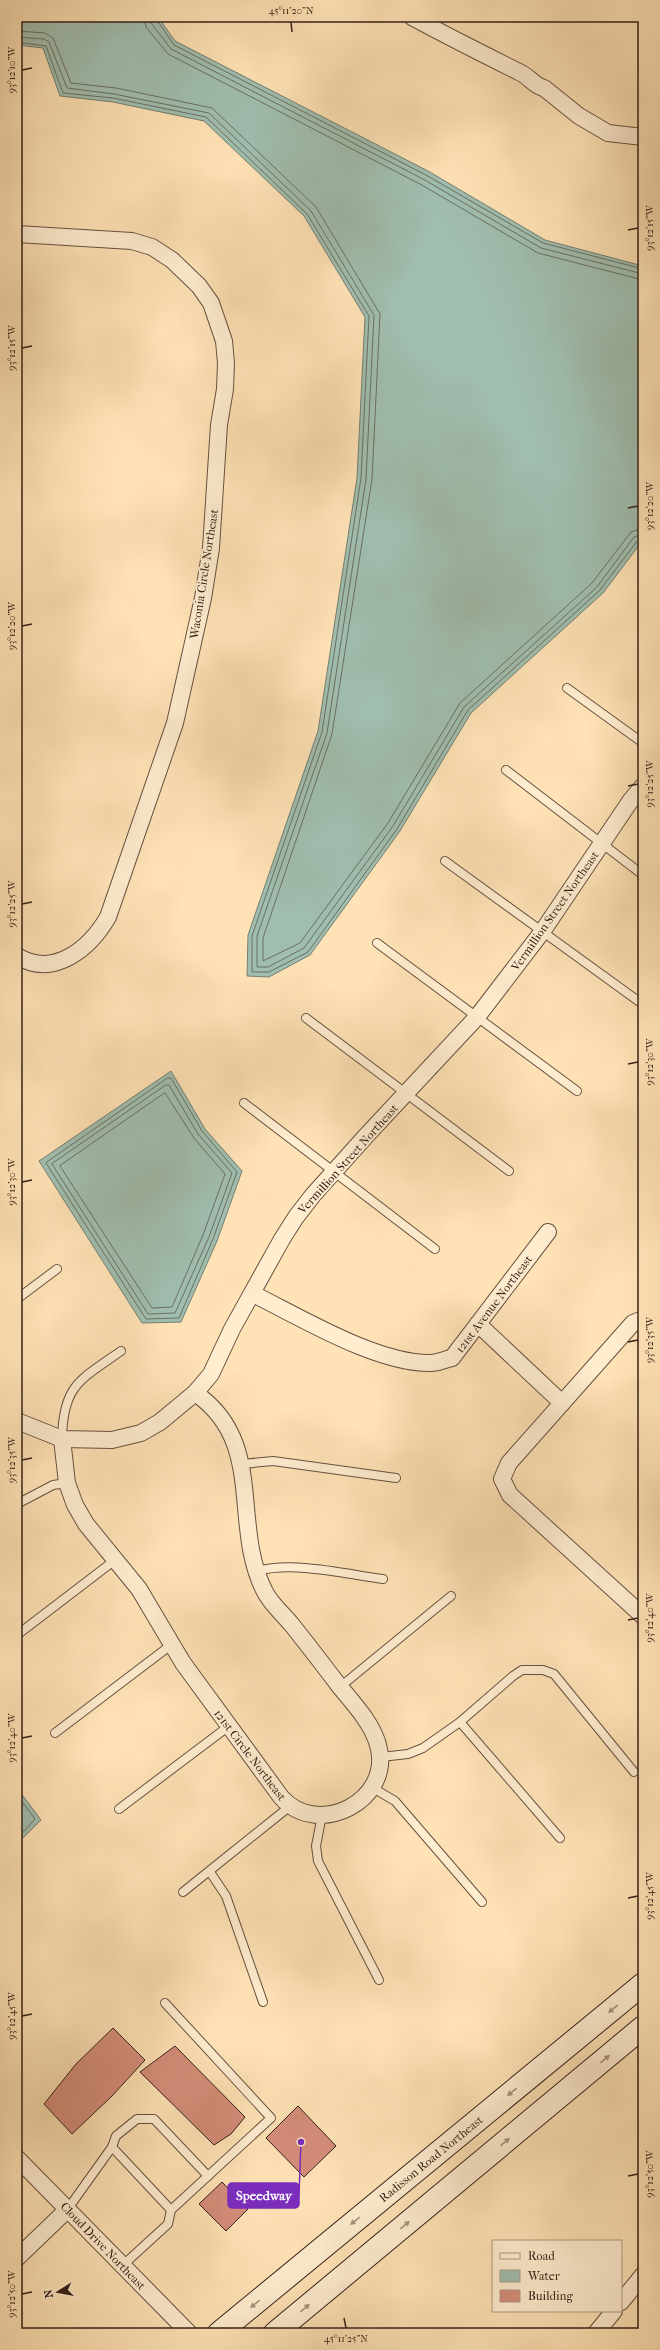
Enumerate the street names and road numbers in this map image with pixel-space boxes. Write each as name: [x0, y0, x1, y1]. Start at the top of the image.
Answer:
street label: Waconia Circle Northeast: [187, 507, 221, 641]
street label: Vermillion Street Northeast: [508, 848, 602, 974]
street label: Vermillion Street Northeast: [294, 1101, 401, 1217]
street label: 121st Avenue Northeast: [453, 1252, 536, 1356]
street label: 121st Circle Northeast: [211, 1707, 289, 1804]
street label: Radisson Road Northeast: [376, 2112, 486, 2205]
street label: Cloud Drive Northeast: [58, 2199, 149, 2293]

